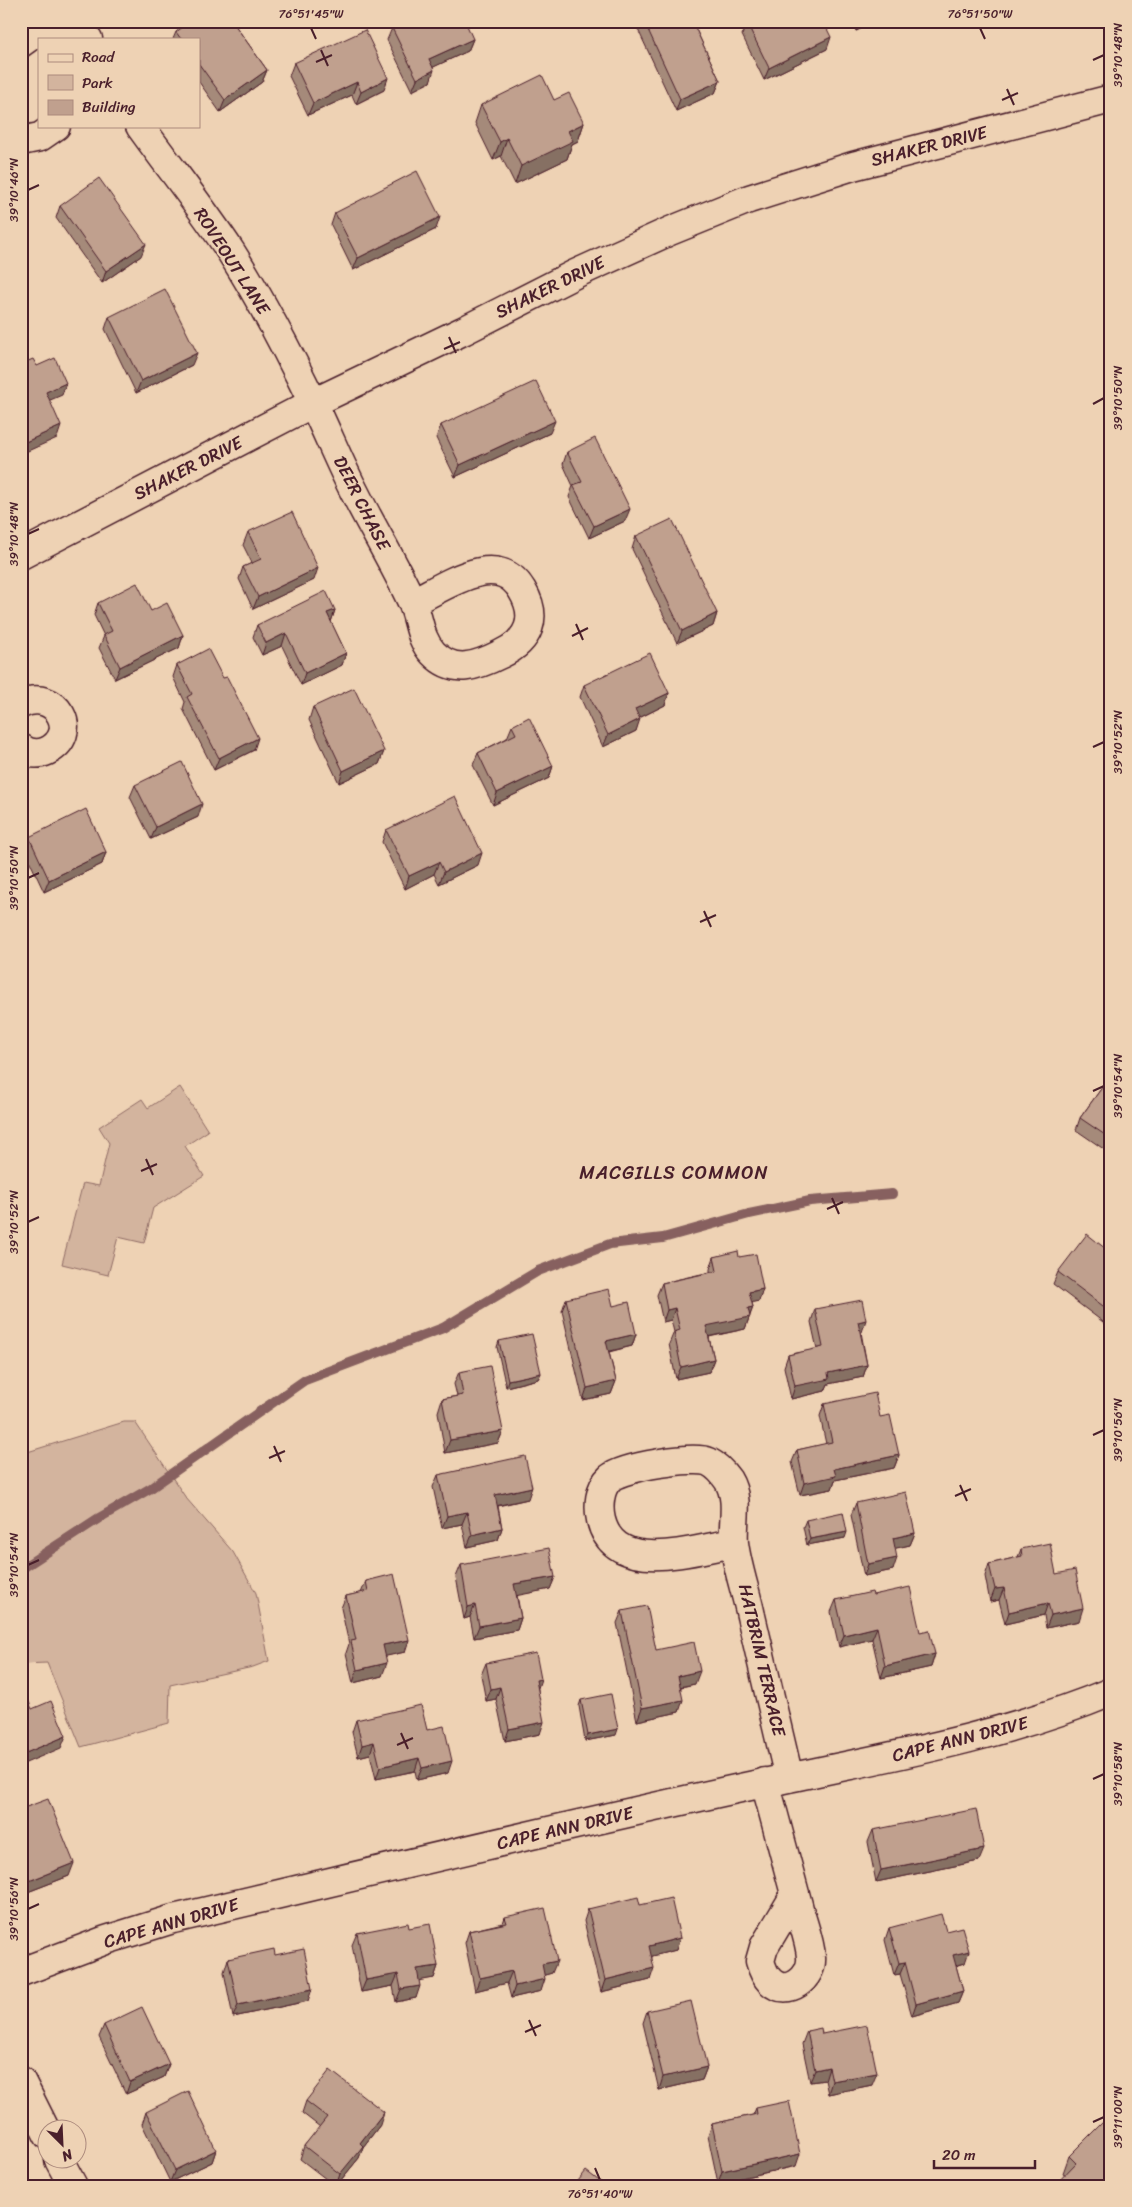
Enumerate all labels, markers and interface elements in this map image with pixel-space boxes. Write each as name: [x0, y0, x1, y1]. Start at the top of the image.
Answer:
text: 76°51'45"W: [279, 3, 344, 25]
text: 76°51'50"W: [948, 3, 1013, 25]
text: 39°10'48"N: [1107, 22, 1129, 87]
legend: [38, 38, 200, 128]
text: Road: [82, 44, 115, 70]
text: Park: [82, 70, 113, 96]
text: Building: [82, 94, 136, 120]
street label: SHAKER DRIVE: [868, 116, 991, 176]
text: 39°10'46"N: [3, 157, 25, 222]
street label: ROVEOUT LANE: [185, 201, 279, 322]
street label: SHAKER DRIVE: [490, 246, 611, 327]
text: 39°10'50"N: [1107, 365, 1129, 430]
street label: SHAKER DRIVE: [128, 426, 249, 509]
street label: DEER CHASE: [324, 450, 400, 557]
text: 39°10'48"N: [3, 501, 25, 566]
text: 39°10'52"N: [1107, 709, 1129, 774]
text: 39°10'50"N: [3, 845, 25, 910]
text: 39°10'54"N: [1107, 1053, 1129, 1118]
district label: MACGILLS COMMON: [579, 1156, 769, 1189]
text: 39°10'52"N: [3, 1189, 25, 1254]
text: 39°10'56"N: [1107, 1397, 1129, 1462]
text: 39°10'54"N: [3, 1532, 25, 1597]
street label: HATBRIM TERRACE: [729, 1581, 795, 1740]
street label: CAPE ANN DRIVE: [889, 1706, 1032, 1771]
text: 39°10'58"N: [1107, 1741, 1129, 1806]
street label: CAPE ANN DRIVE: [494, 1797, 637, 1859]
text: 39°10'56"N: [3, 1876, 25, 1941]
street label: CAPE ANN DRIVE: [100, 1888, 243, 1958]
text: 39°11'00"N: [1107, 2085, 1129, 2148]
north arrow: [38, 2120, 88, 2170]
scale bar: [934, 2137, 1036, 2169]
text: N: [57, 2142, 78, 2169]
text: 20 m: [942, 2142, 976, 2168]
text: 76°51'40"W: [567, 2183, 633, 2205]

